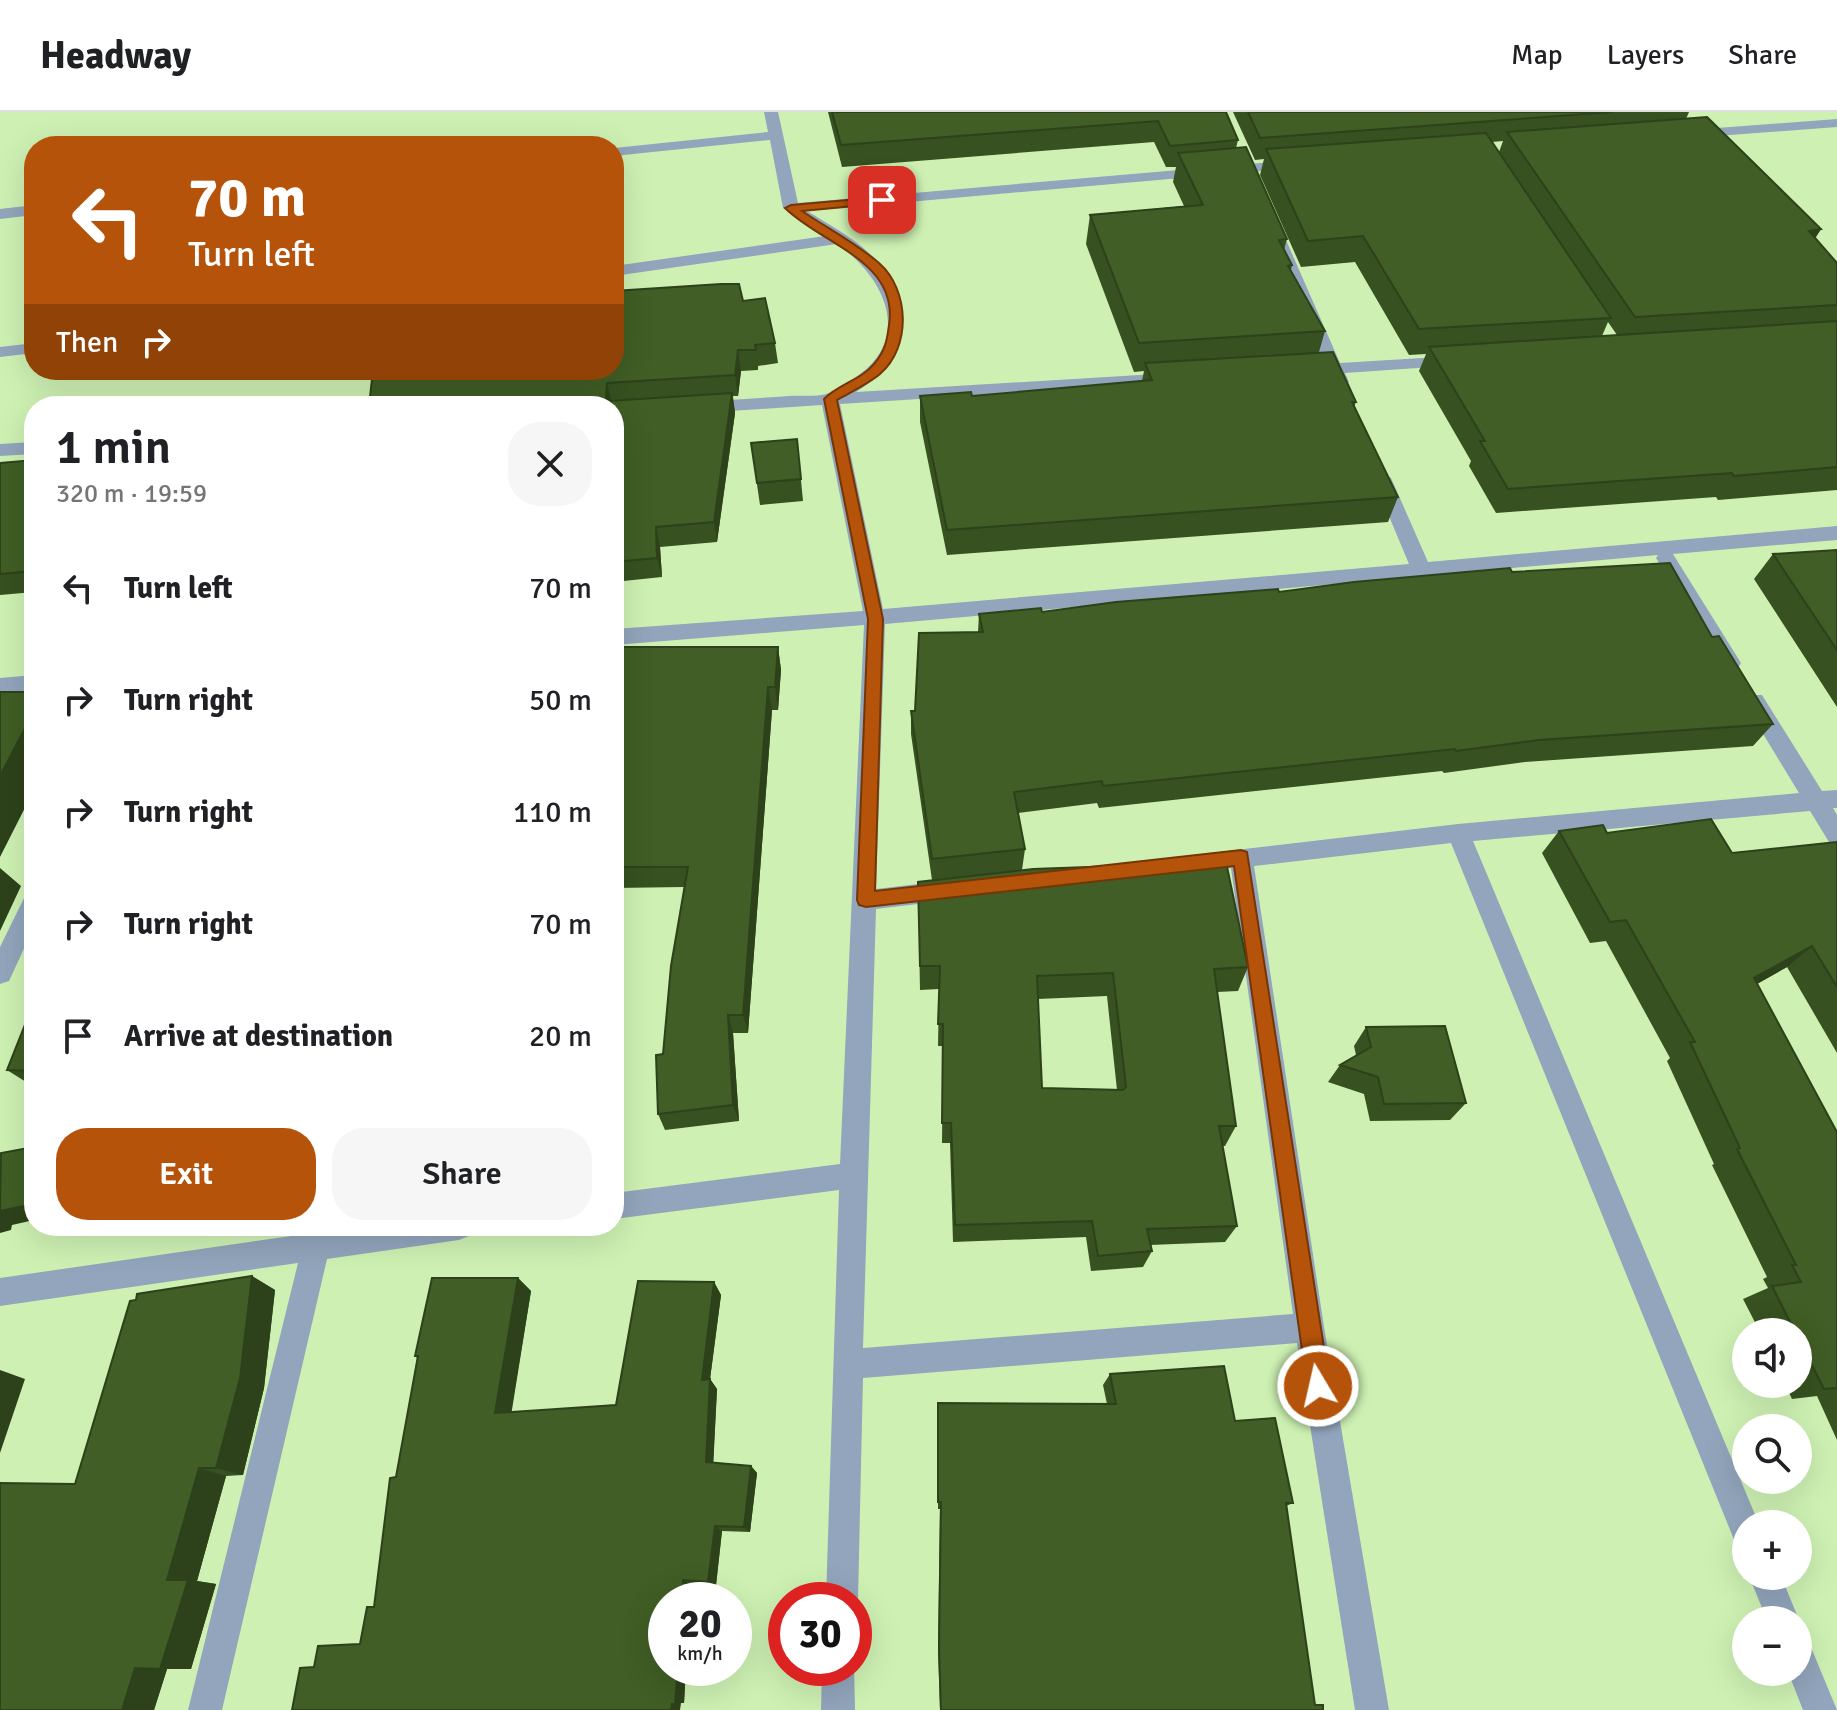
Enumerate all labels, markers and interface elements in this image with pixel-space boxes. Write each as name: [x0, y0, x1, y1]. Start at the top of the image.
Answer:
text: Headway: [40, 32, 191, 79]
text: Map: [1511, 38, 1563, 72]
text: Layers: [1607, 38, 1684, 72]
text: Share: [1728, 38, 1797, 72]
text: 70 m: [188, 163, 306, 232]
pin: [848, 166, 916, 234]
icon: left: [56, 168, 160, 272]
icon: arrive: [860, 178, 904, 222]
text: Turn left: [188, 232, 315, 277]
icon: right: [134, 320, 178, 364]
text: Then: [56, 324, 118, 361]
text: 1 min: [56, 418, 171, 477]
button: close: [508, 422, 592, 506]
text: 320 m · 19:59: [56, 478, 207, 510]
icon: left: [56, 566, 100, 610]
text: Turn left: [124, 570, 233, 607]
text: 70 m: [529, 570, 592, 607]
icon: right: [56, 678, 100, 722]
text: Turn right: [124, 682, 253, 719]
text: 50 m: [529, 682, 592, 719]
icon: right: [56, 790, 100, 834]
text: Turn right: [124, 794, 253, 831]
text: 110 m: [513, 794, 592, 831]
icon: right: [56, 902, 100, 946]
text: Turn right: [124, 906, 253, 943]
text: 70 m: [529, 906, 592, 943]
icon: arrive: [56, 1014, 100, 1058]
text: Arrive at destination: [124, 1018, 393, 1055]
text: 20 m: [529, 1018, 592, 1055]
button: Exit: [56, 1128, 316, 1220]
button: Share: [332, 1128, 592, 1220]
map controls: [1732, 1318, 1812, 1686]
button: sound: [1732, 1318, 1812, 1398]
position arrow: [1276, 1344, 1360, 1428]
button: search: [1732, 1414, 1812, 1494]
button: +: [1732, 1510, 1812, 1590]
speed limit sign: 30: [768, 1582, 872, 1686]
text: 20: [678, 1599, 722, 1649]
button: −: [1732, 1606, 1812, 1686]
text: km/h: [677, 1641, 723, 1666]

